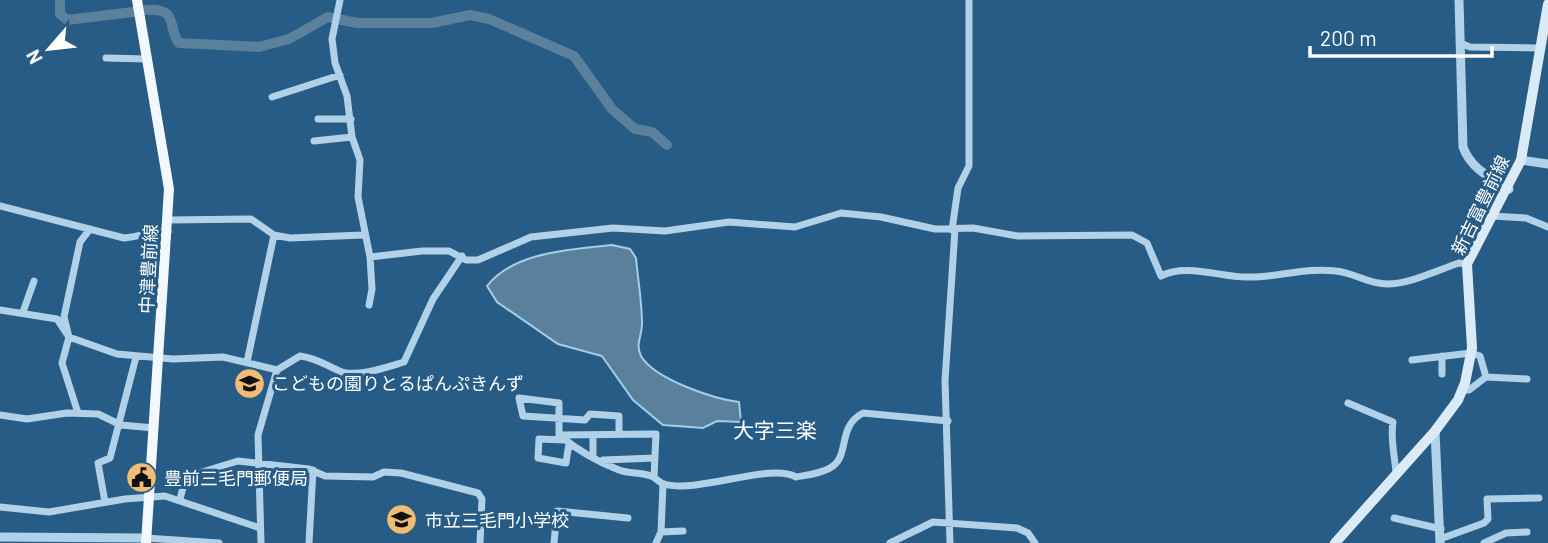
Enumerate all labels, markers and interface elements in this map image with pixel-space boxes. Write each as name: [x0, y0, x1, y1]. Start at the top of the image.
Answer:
north arrow: [14, 14, 84, 84]
scale bar: [1310, 14, 1492, 58]
text: 200 m: [1320, 25, 1377, 50]
text: N: [20, 46, 47, 68]
street label: 新吉富豊前線: [1446, 152, 1514, 258]
street label: 中津豊前線: [135, 223, 161, 315]
school or university icon: こどもの園りとるぱんぷきんず: [232, 366, 266, 400]
place label: こどもの園りとるぱんぷきんず: [272, 372, 524, 394]
district label: 大字三楽: [733, 417, 817, 442]
public building icon: 豊前三毛門郵便局: [124, 461, 158, 495]
place label: 豊前三毛門郵便局: [164, 467, 308, 489]
school or university icon: 市立三毛門小学校: [385, 503, 419, 537]
place label: 市立三毛門小学校: [425, 509, 569, 531]

